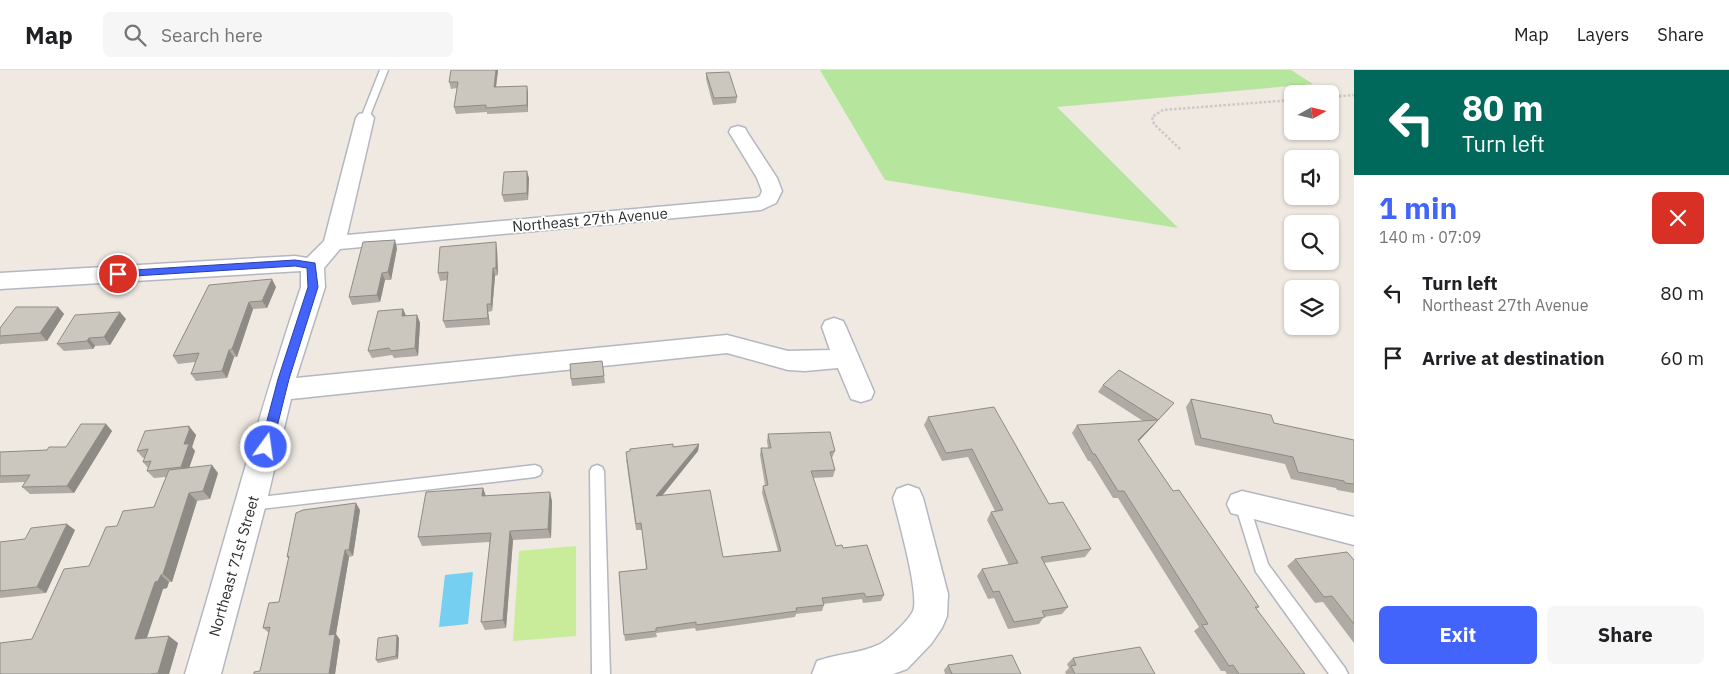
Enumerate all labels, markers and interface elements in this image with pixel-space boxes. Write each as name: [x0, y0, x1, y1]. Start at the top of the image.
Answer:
search box: [103, 12, 453, 57]
text: Map: [25, 19, 73, 51]
icon: search: [121, 21, 149, 49]
text: Search here: [161, 23, 263, 47]
text: Map: [1514, 23, 1549, 46]
text: Layers: [1577, 23, 1629, 46]
text: Share: [1657, 23, 1704, 46]
north arrow: [1284, 85, 1339, 140]
map controls: [1284, 85, 1339, 335]
text: 80 m: [1462, 85, 1544, 131]
icon: left: [1379, 90, 1444, 155]
text: Turn left: [1462, 129, 1545, 158]
button: sound: [1284, 150, 1339, 205]
text: 1 min: [1379, 188, 1457, 227]
button: close: [1652, 192, 1704, 244]
street label: Northeast 27th Avenue: [511, 203, 669, 236]
button: search: [1284, 215, 1339, 270]
text: 140 m · 07:09: [1379, 227, 1481, 247]
pin: [97, 253, 139, 295]
icon: arrive: [104, 260, 132, 288]
text: Turn left: [1422, 271, 1498, 295]
icon: left: [1379, 279, 1407, 307]
button: layers: [1284, 280, 1339, 335]
text: 80 m: [1660, 281, 1704, 305]
text: Northeast 27th Avenue: [1422, 295, 1588, 315]
icon: arrive: [1379, 344, 1407, 372]
text: Arrive at destination: [1422, 346, 1605, 370]
text: 60 m: [1660, 346, 1704, 370]
position arrow: [239, 420, 291, 472]
street label: Northeast 71st Street: [204, 493, 263, 639]
button: Exit: [1379, 606, 1537, 664]
button: Share: [1547, 606, 1704, 664]

